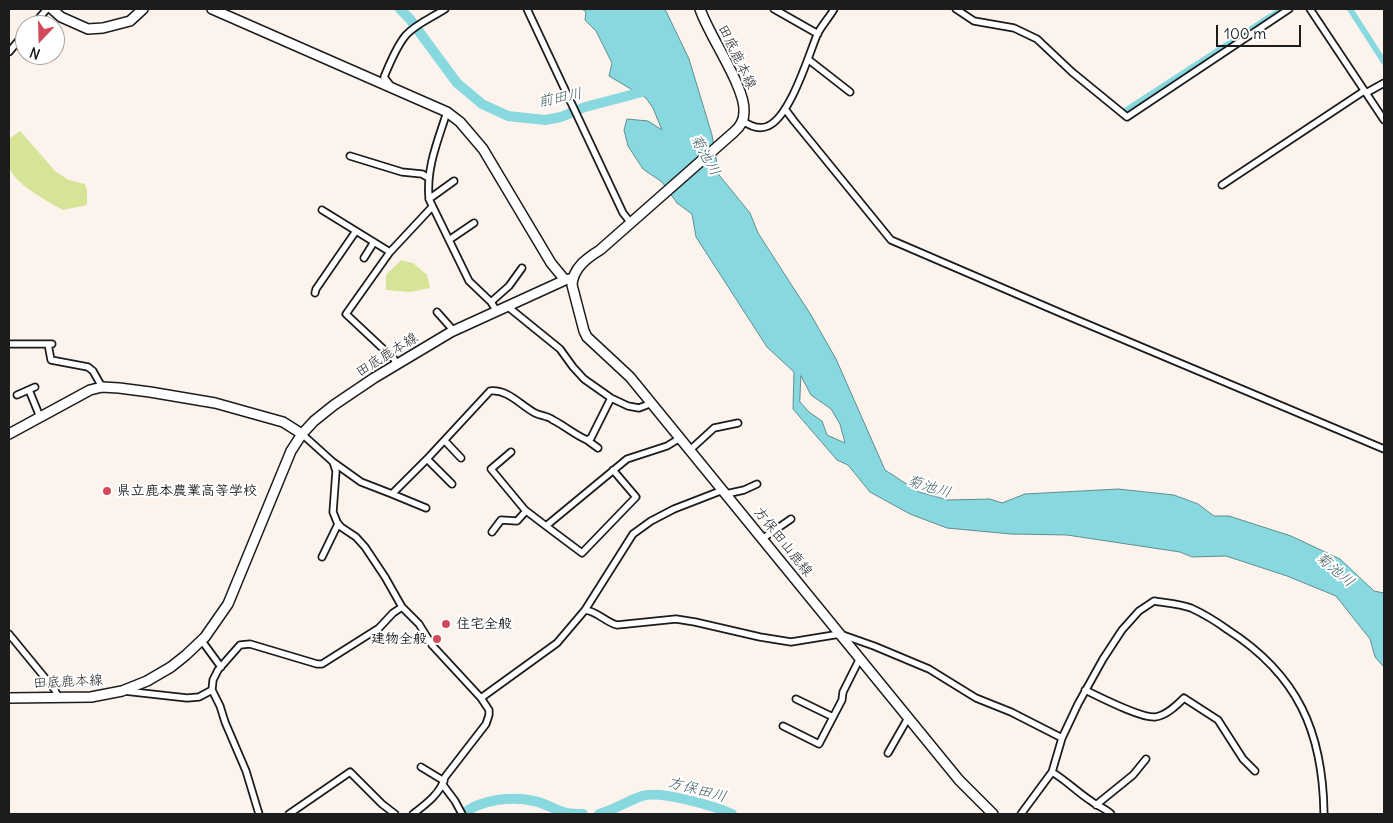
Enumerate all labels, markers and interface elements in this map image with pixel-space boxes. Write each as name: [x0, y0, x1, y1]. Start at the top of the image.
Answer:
north arrow: [15, 15, 65, 65]
scale bar: [1218, 15, 1303, 47]
street label: 田底鹿本線: [714, 22, 760, 92]
text: 100 m: [1224, 24, 1266, 43]
text: N: [27, 43, 43, 63]
water label: 前田川: [536, 85, 584, 111]
water label: 菊池川: [686, 131, 724, 179]
street label: 田底鹿本線: [353, 329, 421, 381]
water label: 菊池川: [905, 472, 953, 502]
place label: 県立鹿本農業高等学校: [117, 483, 257, 499]
marker: 県立鹿本農業高等学校: [101, 485, 113, 497]
street label: 方保田山鹿線: [750, 504, 816, 580]
water label: 菊池川: [1312, 549, 1358, 591]
place label: 住宅全般: [456, 616, 512, 632]
marker: 住宅全般: [440, 618, 452, 630]
place label: 建物全般: [371, 631, 427, 647]
marker: 建物全般: [431, 633, 443, 645]
street label: 田底鹿本線: [33, 672, 103, 692]
water label: 方保田川: [666, 774, 728, 806]

